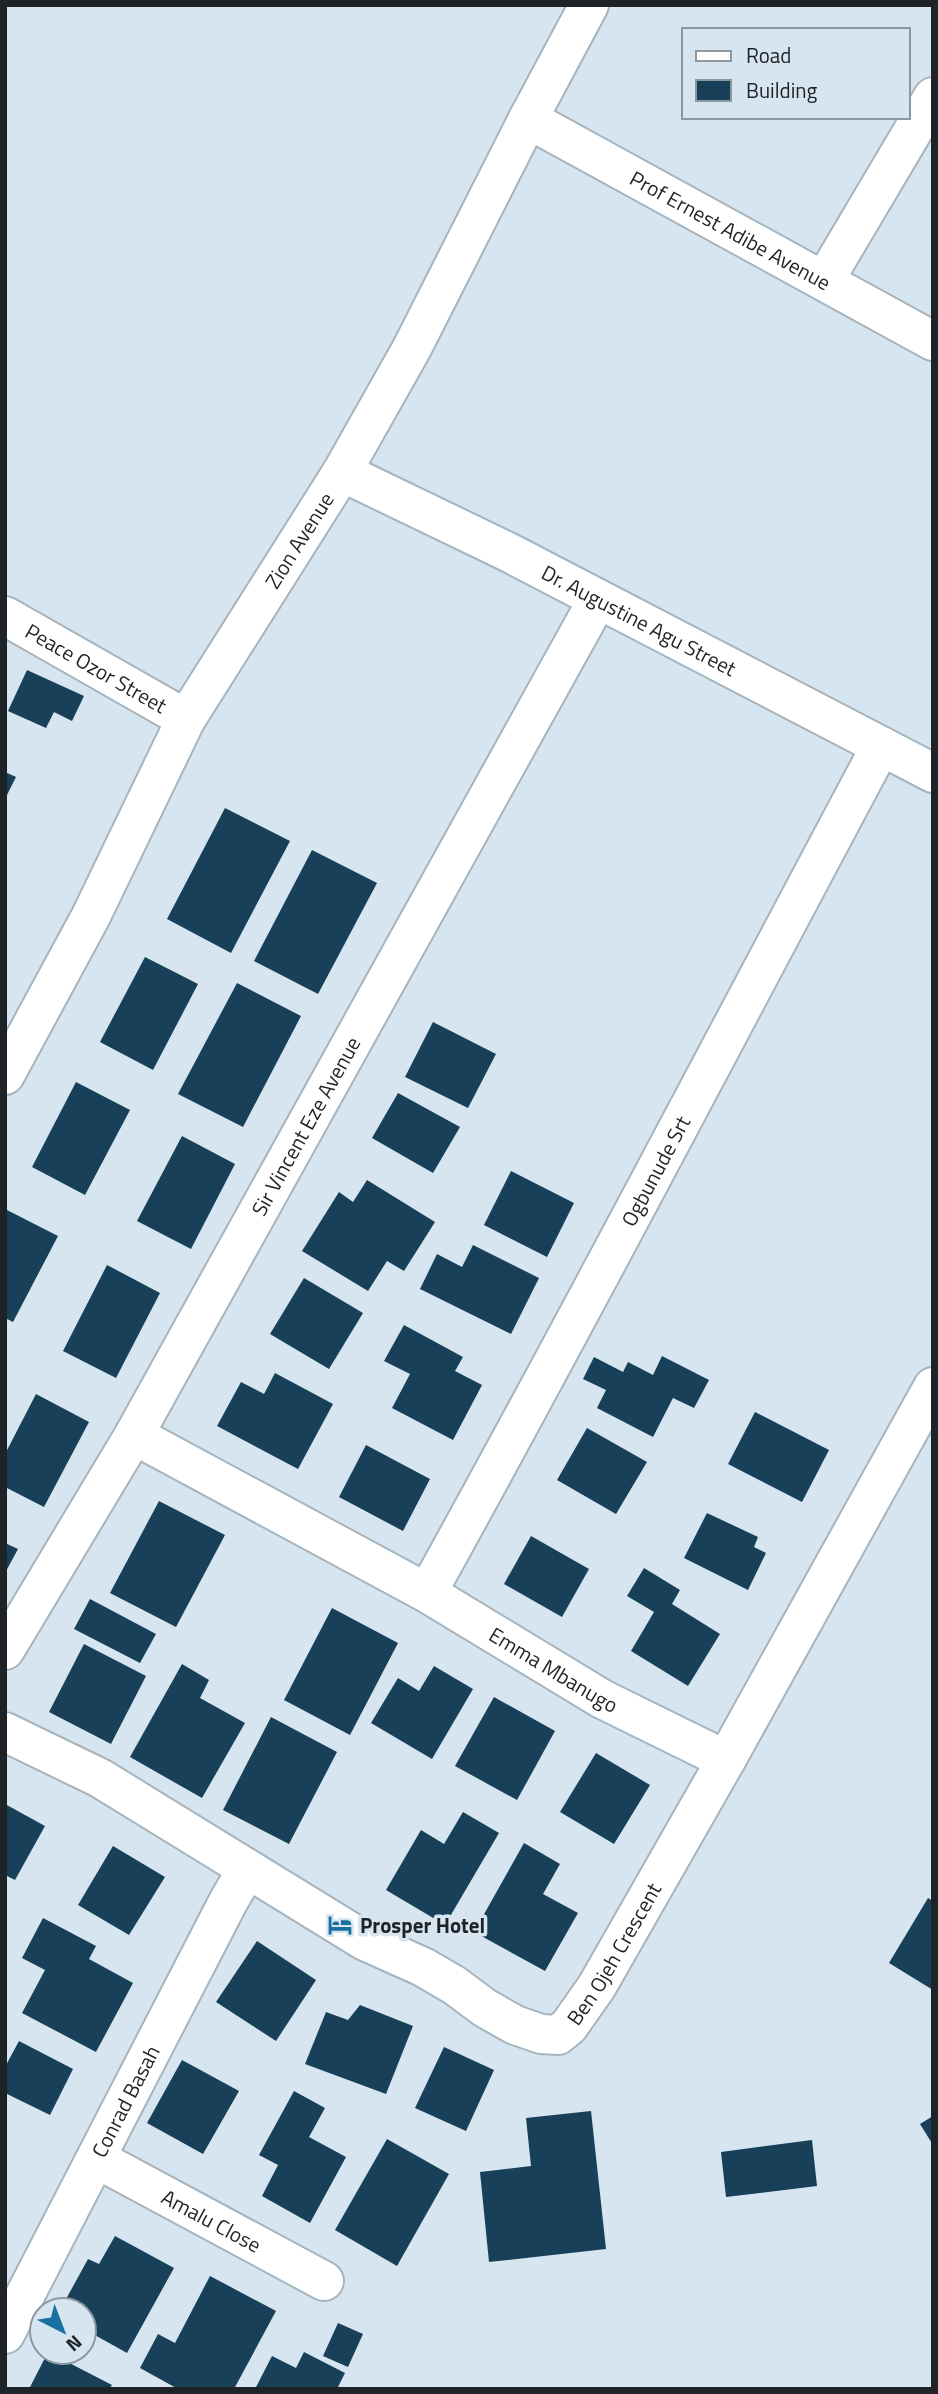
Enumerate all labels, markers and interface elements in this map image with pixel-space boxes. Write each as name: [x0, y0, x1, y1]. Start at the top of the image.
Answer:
legend: [682, 28, 910, 119]
text: Road: [746, 39, 791, 71]
text: Building: [746, 74, 818, 106]
street label: Prof Ernest Adibe Avenue: [624, 162, 837, 298]
street label: Zion Avenue: [256, 486, 341, 595]
street label: Dr. Augustine Agu Street: [536, 556, 743, 684]
street label: Peace Ozor Street: [20, 615, 174, 721]
street label: Sir Vincent Eze Avenue: [243, 1030, 368, 1222]
street label: Ogbunude Srt: [613, 1109, 698, 1232]
street label: Emma Mbanugo: [483, 1618, 624, 1721]
street label: Ben Ojeh Crescent: [558, 1876, 669, 2032]
place label: Prosper Hotel: [360, 1909, 485, 1941]
hotel icon: Prosper Hotel: [326, 1911, 354, 1939]
street label: Conrad Basah: [83, 2040, 167, 2163]
street label: Amalu Close: [156, 2181, 267, 2260]
north arrow: [28, 2296, 98, 2366]
text: N: [60, 2329, 89, 2359]

